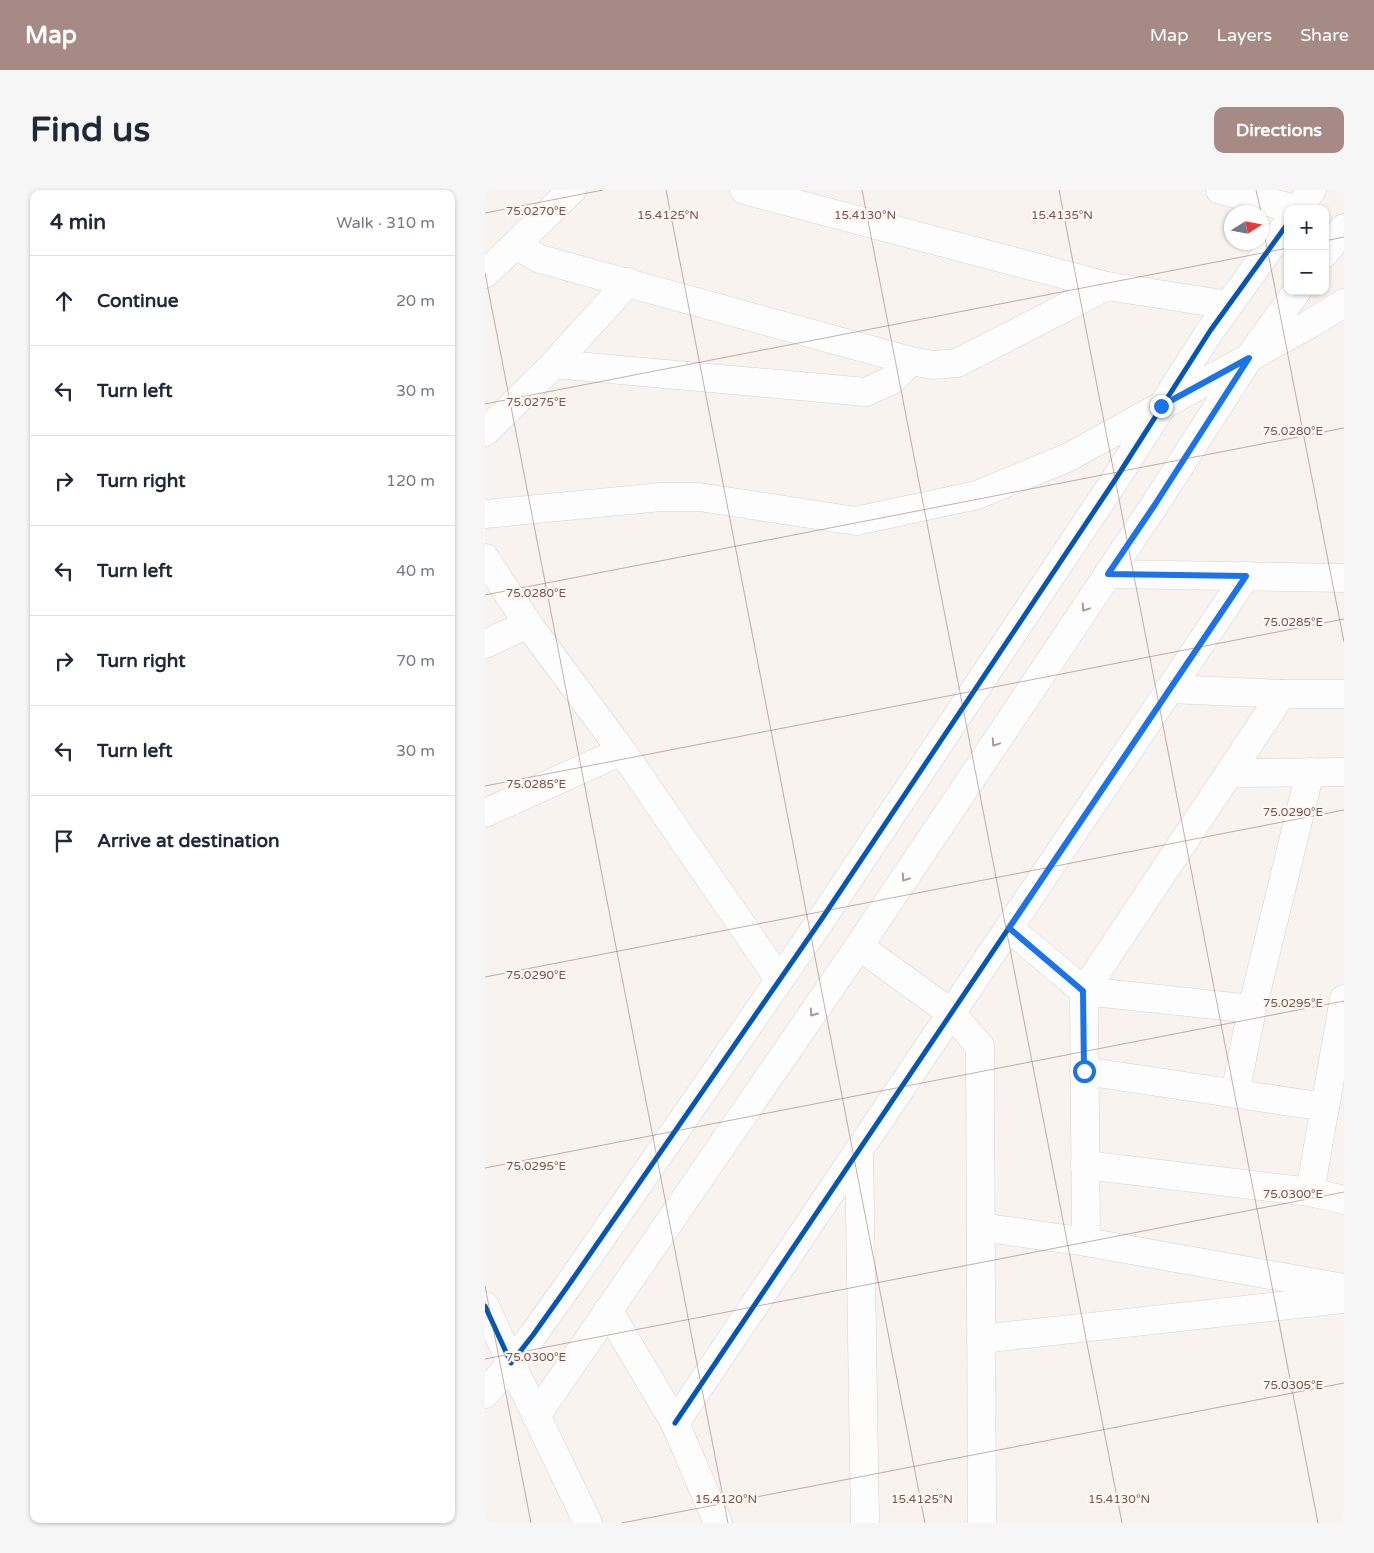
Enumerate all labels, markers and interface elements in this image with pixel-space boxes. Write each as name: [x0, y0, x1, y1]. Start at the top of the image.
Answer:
text: Map: [25, 21, 77, 50]
text: Map: [1150, 24, 1189, 46]
text: Layers: [1217, 24, 1272, 46]
text: Share: [1300, 24, 1349, 46]
button: Directions: [1214, 107, 1344, 153]
text: Find us: [30, 109, 150, 151]
text: 75.0270°E: [506, 204, 567, 218]
north arrow: [1224, 205, 1269, 250]
map controls: [1284, 205, 1329, 295]
button: +: [1284, 205, 1329, 250]
text: 15.4125°N: [637, 208, 699, 222]
text: 15.4130°N: [834, 208, 896, 222]
text: 15.4135°N: [1031, 208, 1093, 222]
text: 4 min: [50, 210, 106, 235]
text: Walk · 310 m: [336, 213, 435, 233]
button: −: [1284, 250, 1329, 295]
icon: ahead: [50, 287, 78, 315]
text: Continue: [97, 290, 179, 312]
text: 20 m: [396, 291, 435, 311]
icon: left: [50, 377, 78, 405]
text: Turn left: [97, 380, 173, 402]
text: 30 m: [396, 381, 435, 401]
text: 75.0275°E: [506, 395, 566, 409]
route end: [1150, 395, 1173, 418]
text: 75.0280°E: [1263, 424, 1324, 438]
icon: right: [50, 467, 78, 495]
text: Turn right: [97, 470, 185, 492]
text: 120 m: [386, 471, 435, 491]
icon: left: [50, 557, 78, 585]
text: Turn left: [97, 560, 173, 582]
text: 40 m: [396, 561, 435, 581]
text: 75.0280°E: [506, 586, 567, 600]
one-way arrow: [1082, 602, 1091, 612]
text: 75.0285°E: [1263, 615, 1323, 629]
icon: right: [50, 647, 78, 675]
text: Turn right: [97, 650, 185, 672]
text: 70 m: [396, 651, 435, 671]
icon: left: [50, 737, 78, 765]
one-way arrow: [992, 737, 1001, 747]
text: Turn left: [97, 740, 173, 762]
text: 30 m: [396, 741, 435, 761]
text: 75.0285°E: [506, 777, 566, 791]
text: 75.0290°E: [1263, 805, 1324, 819]
icon: arrive: [50, 827, 78, 855]
text: Arrive at destination: [97, 830, 280, 852]
one-way arrow: [902, 872, 911, 882]
text: 75.0290°E: [506, 968, 567, 982]
text: 75.0295°E: [1263, 996, 1323, 1010]
one-way arrow: [810, 1007, 819, 1016]
route start: [1073, 1060, 1096, 1083]
text: 75.0295°E: [506, 1159, 566, 1173]
text: 75.0300°E: [1263, 1187, 1324, 1201]
text: 75.0300°E: [506, 1350, 567, 1364]
text: 75.0305°E: [1263, 1378, 1323, 1392]
text: 15.4120°N: [695, 1492, 757, 1506]
text: 15.4125°N: [891, 1492, 953, 1506]
text: 15.4130°N: [1088, 1492, 1150, 1506]

